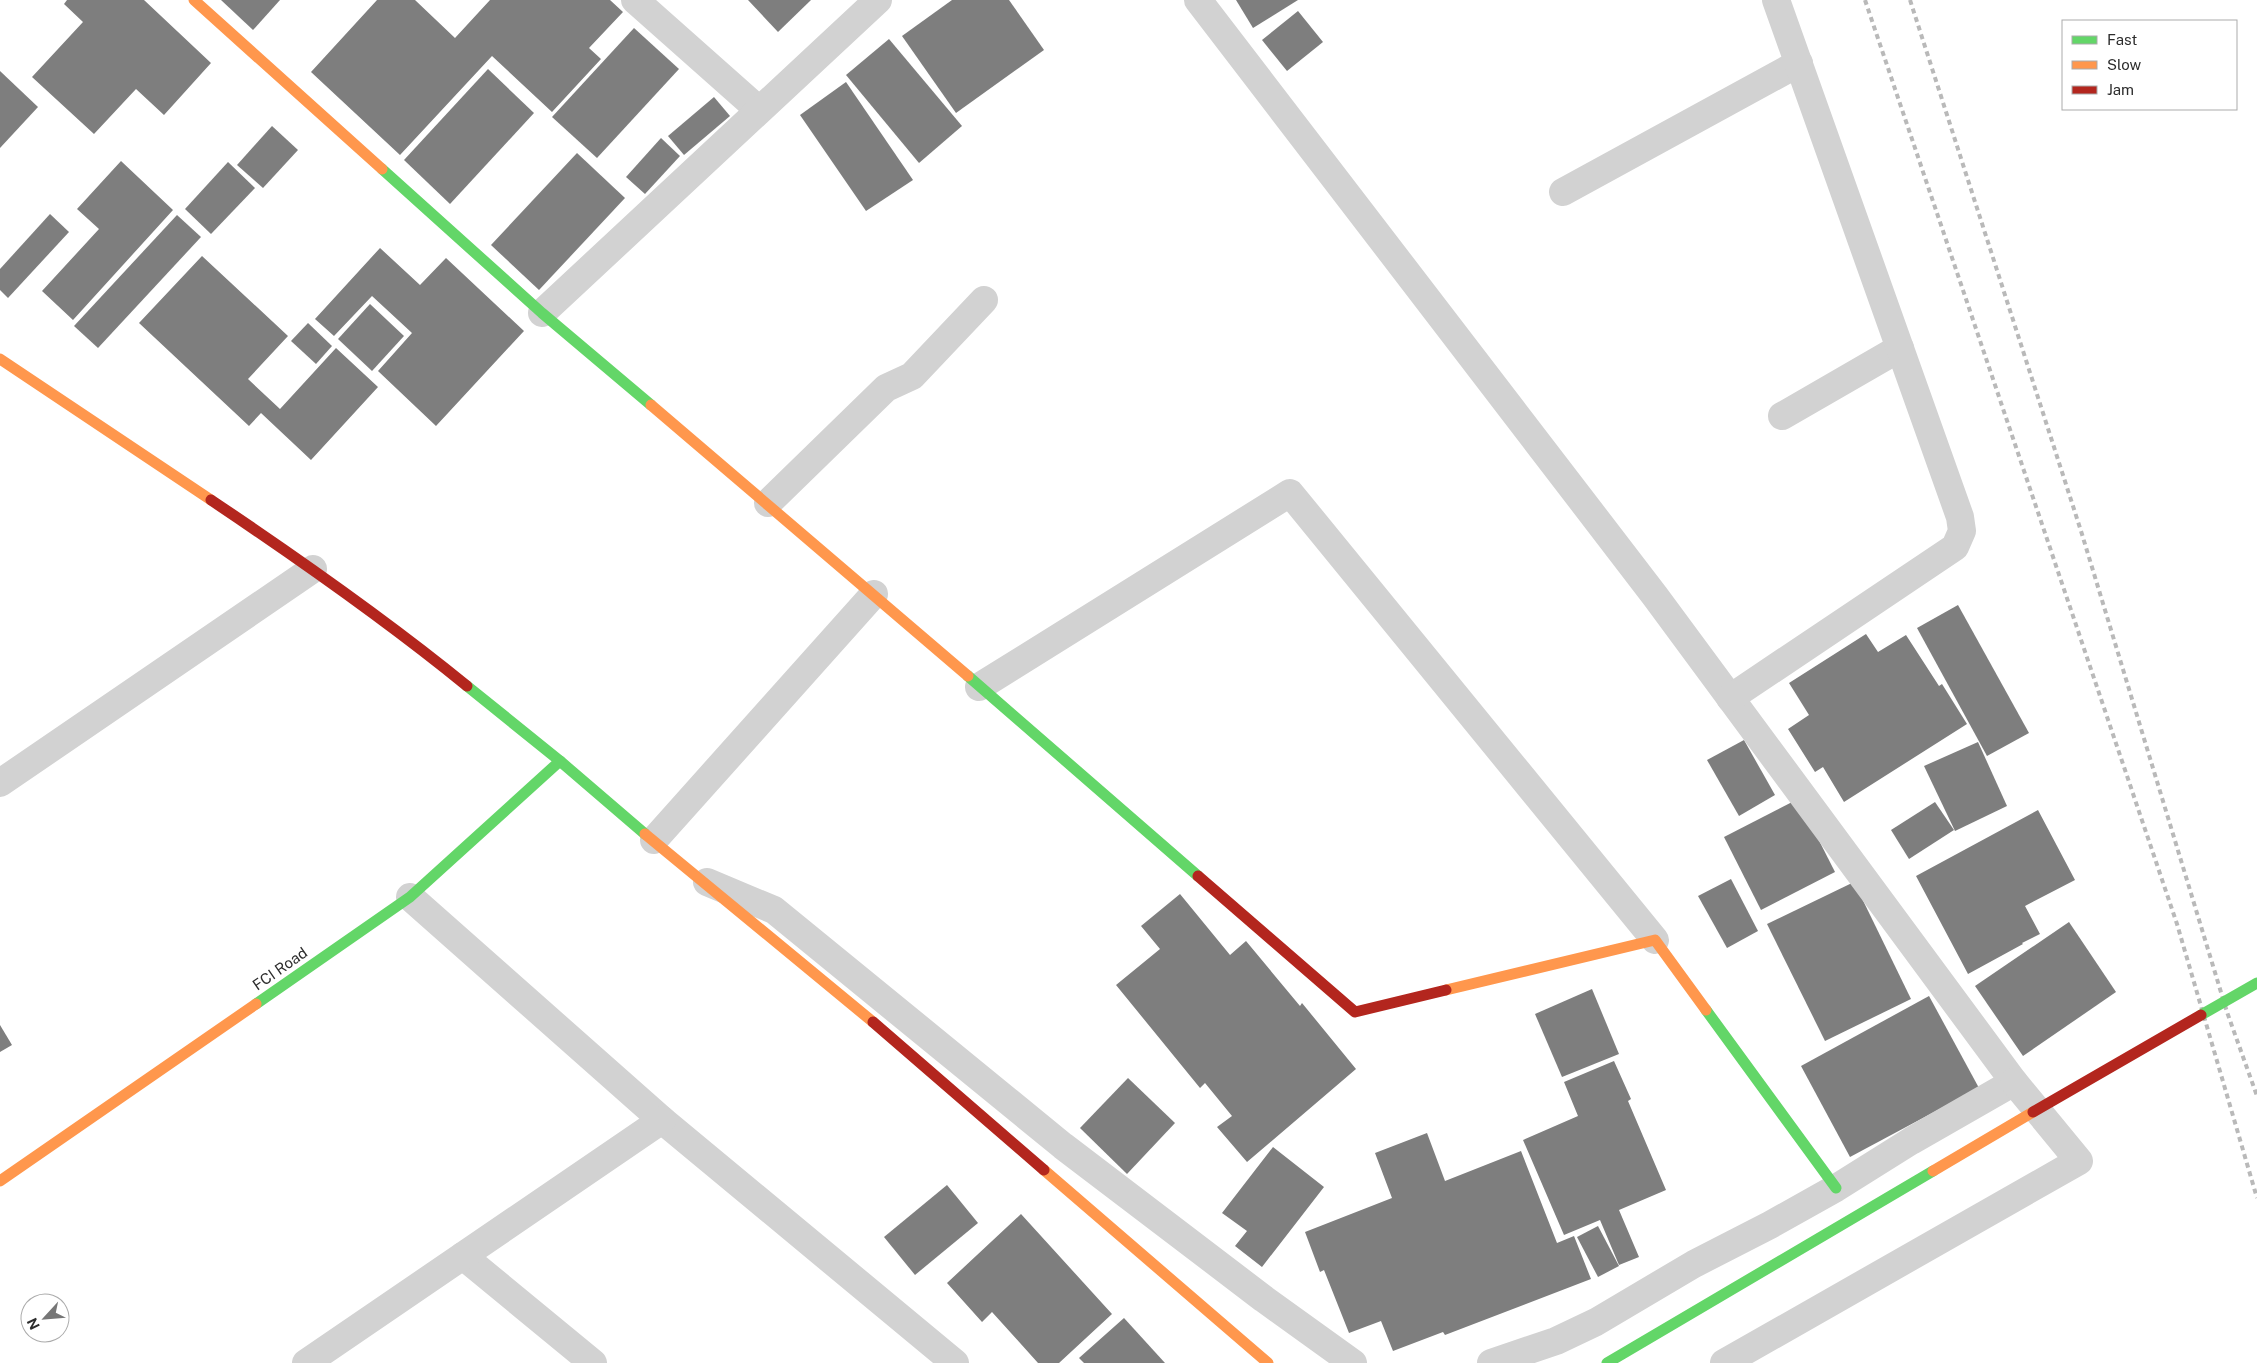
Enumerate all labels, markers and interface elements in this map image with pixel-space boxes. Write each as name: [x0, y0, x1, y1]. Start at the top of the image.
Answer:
legend: [2062, 20, 2237, 110]
text: Fast: [2107, 31, 2137, 48]
text: Slow: [2107, 56, 2142, 73]
text: Jam: [2107, 81, 2134, 98]
street label: FCI Road: [249, 944, 310, 994]
north arrow: [20, 1293, 70, 1343]
text: N: [24, 1315, 43, 1332]

